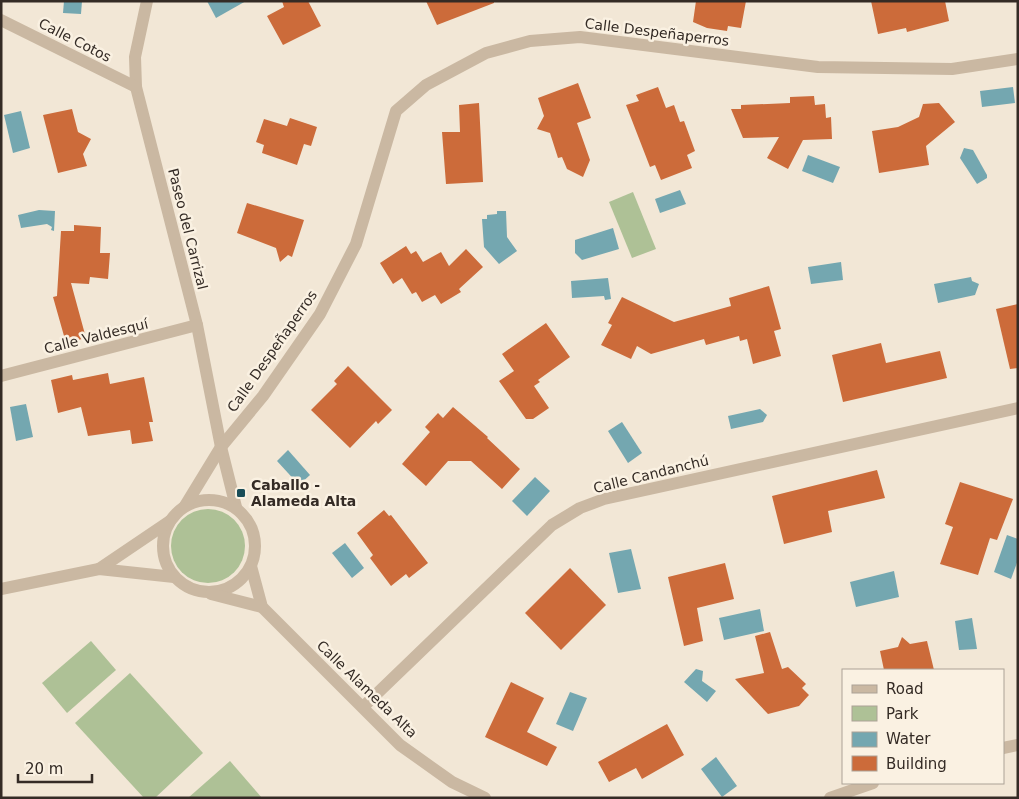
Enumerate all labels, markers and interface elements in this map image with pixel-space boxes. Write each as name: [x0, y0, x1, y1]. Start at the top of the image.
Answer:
street label: Calle Cotos: [36, 15, 114, 65]
street label: Calle Despeñaperros: [584, 15, 730, 49]
street label: Paseo del Carrizal: [165, 167, 211, 291]
street label: Calle Despeñaperros: [224, 287, 320, 415]
street label: Calle Valdesquí: [42, 315, 151, 357]
street label: Calle Candanchú: [592, 452, 710, 496]
place label: Caballo - Alameda Alta: [251, 477, 356, 509]
marker: Caballo - Alameda Alta: [235, 487, 247, 499]
street label: Calle Alameda Alta: [314, 637, 420, 741]
legend: [842, 669, 1004, 784]
text: Road: [886, 680, 924, 698]
text: Park: [886, 705, 919, 723]
text: Water: [886, 730, 931, 748]
scale bar: [18, 752, 91, 784]
text: Building: [886, 755, 947, 773]
text: 20 m: [25, 760, 63, 778]

